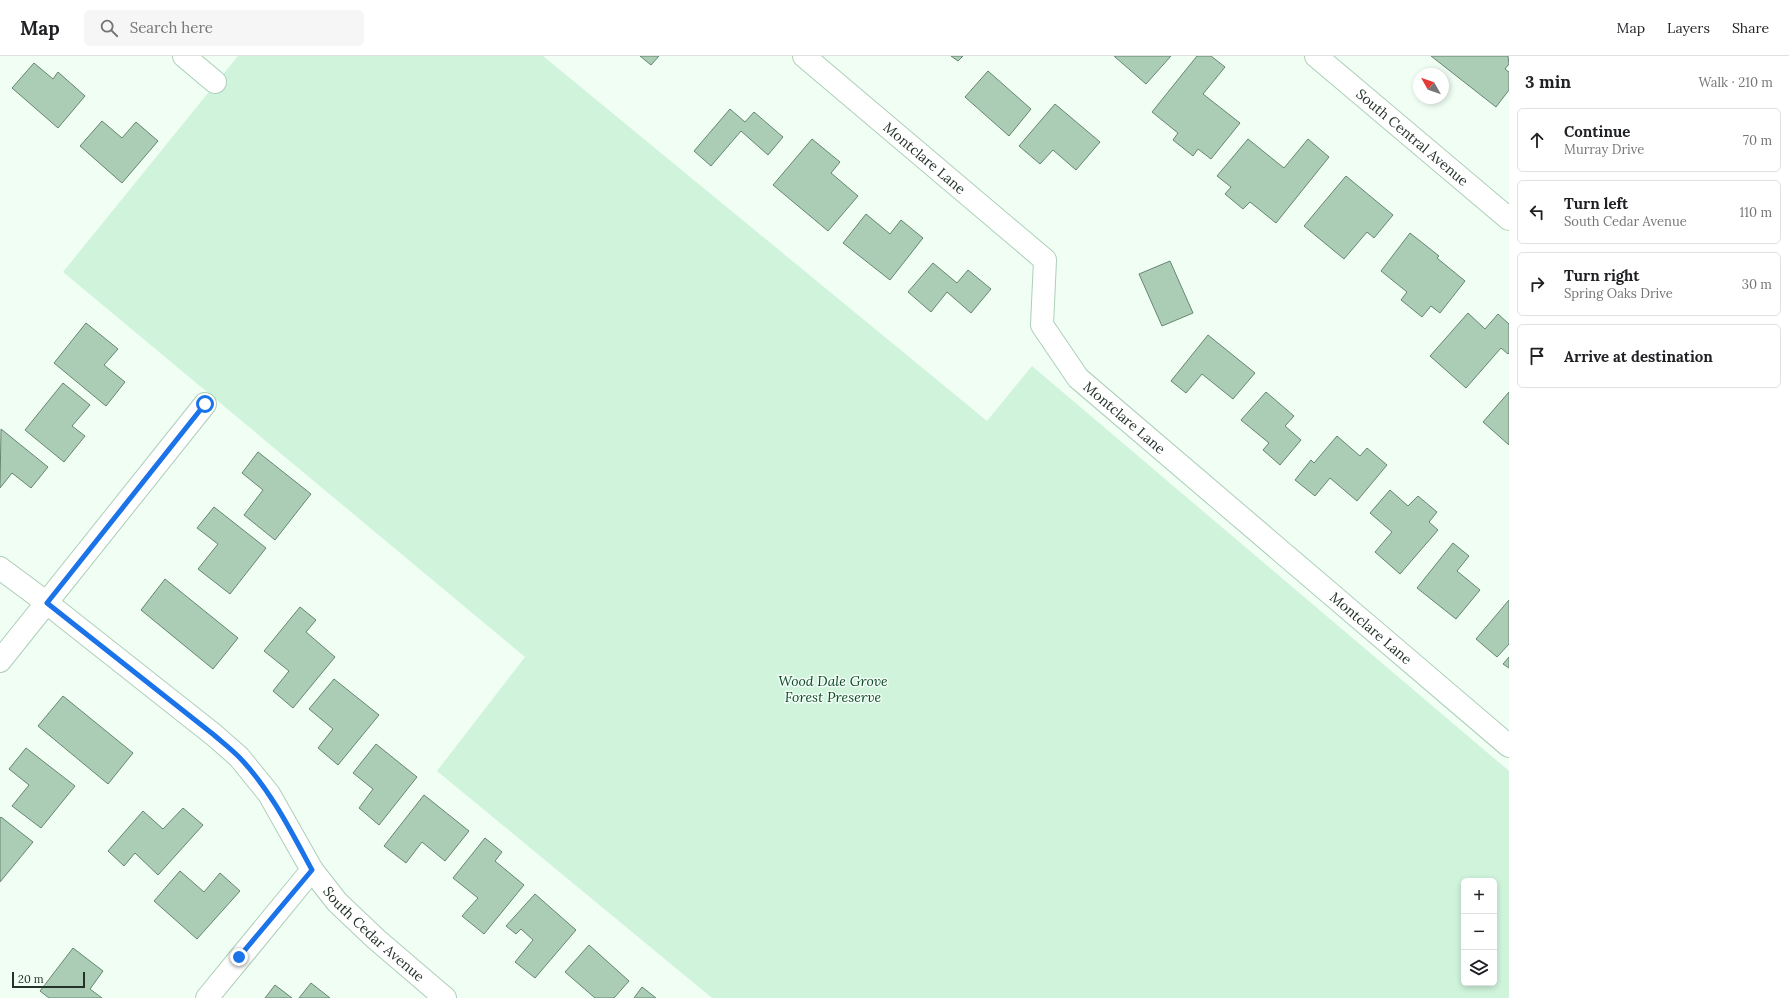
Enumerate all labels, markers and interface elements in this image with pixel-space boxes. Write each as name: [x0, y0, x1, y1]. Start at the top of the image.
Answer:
search box: [84, 10, 364, 46]
text: Map: [20, 16, 60, 40]
icon: search: [98, 17, 120, 39]
text: Search here: [130, 18, 213, 37]
text: Map: [1617, 19, 1645, 37]
text: Layers: [1667, 19, 1710, 37]
text: Share: [1732, 19, 1769, 37]
north arrow: [1413, 68, 1449, 104]
text: 3 min: [1525, 71, 1571, 93]
text: Walk · 210 m: [1698, 74, 1773, 91]
street label: South Central Avenue: [1352, 85, 1472, 190]
street label: Montclare Lane: [880, 118, 970, 198]
text: Continue: [1564, 122, 1630, 141]
icon: ahead: [1526, 129, 1548, 151]
text: 70 m: [1743, 132, 1772, 149]
text: Murray Drive: [1564, 141, 1644, 158]
text: Turn left: [1564, 194, 1628, 213]
icon: left: [1526, 201, 1548, 223]
text: 110 m: [1739, 204, 1772, 221]
text: South Cedar Avenue: [1564, 213, 1687, 230]
text: Turn right: [1564, 266, 1640, 285]
icon: right: [1526, 273, 1548, 295]
text: 30 m: [1742, 276, 1772, 293]
text: Spring Oaks Drive: [1564, 285, 1673, 302]
icon: arrive: [1526, 345, 1548, 367]
text: Arrive at destination: [1564, 347, 1713, 366]
street label: Montclare Lane: [1080, 378, 1170, 458]
route start: [196, 395, 214, 413]
street label: Montclare Lane: [1326, 588, 1416, 668]
park label: Wood Dale Grove Forest Preserve: [778, 672, 888, 706]
map controls: [1461, 878, 1497, 986]
button: +: [1461, 878, 1497, 914]
street label: South Cedar Avenue: [319, 883, 429, 986]
button: −: [1461, 914, 1497, 950]
route end: [230, 948, 248, 966]
button: layers: [1461, 950, 1497, 986]
scale bar: [12, 970, 85, 989]
text: 20 m: [18, 972, 43, 986]

